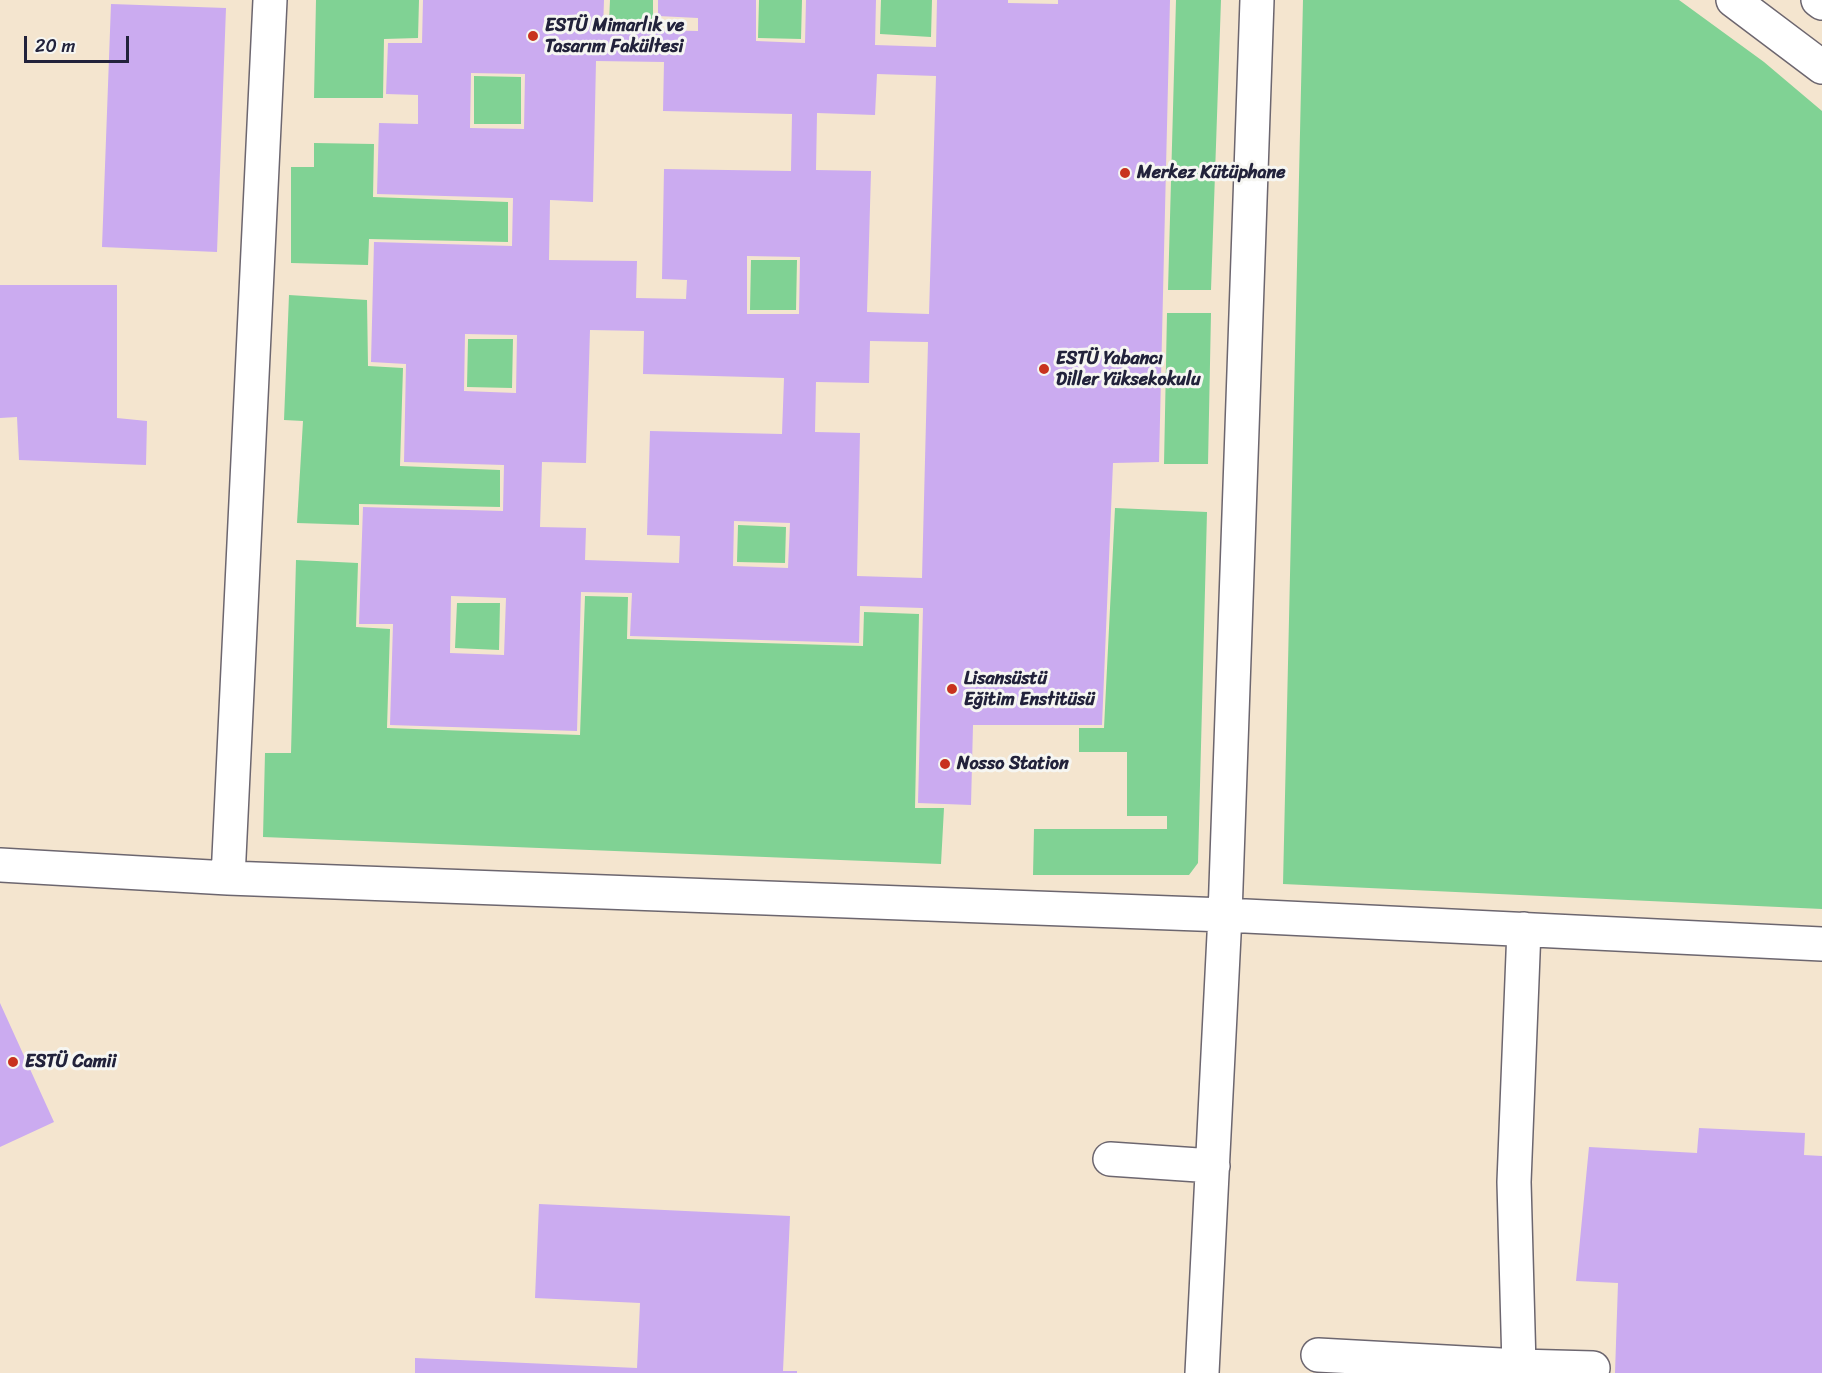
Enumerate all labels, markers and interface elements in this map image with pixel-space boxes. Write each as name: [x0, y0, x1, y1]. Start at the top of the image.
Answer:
place label: ESTÜ Mimarlık ve Tasarım Fakültesi: [545, 15, 684, 57]
scale bar: [27, 24, 132, 62]
marker: ESTÜ Mimarlık ve Tasarım Fakültesi: [526, 29, 540, 43]
text: 20 m: [35, 30, 75, 62]
place label: Merkez Kütüphane: [1137, 162, 1285, 184]
marker: Merkez Kütüphane: [1118, 166, 1132, 180]
place label: ESTÜ Yabancı Diller Yüksekokulu: [1056, 348, 1201, 391]
marker: ESTÜ Yabancı Diller Yüksekokulu: [1037, 362, 1051, 376]
place label: Lisansüstü Eğitim Enstitüsü: [964, 668, 1095, 710]
marker: Lisansüstü Eğitim Enstitüsü: [945, 682, 959, 696]
place label: Nosso Station: [957, 753, 1069, 775]
marker: Nosso Station: [938, 757, 952, 771]
place label: ESTÜ Camii: [25, 1051, 116, 1073]
marker: ESTÜ Camii: [6, 1055, 20, 1069]

